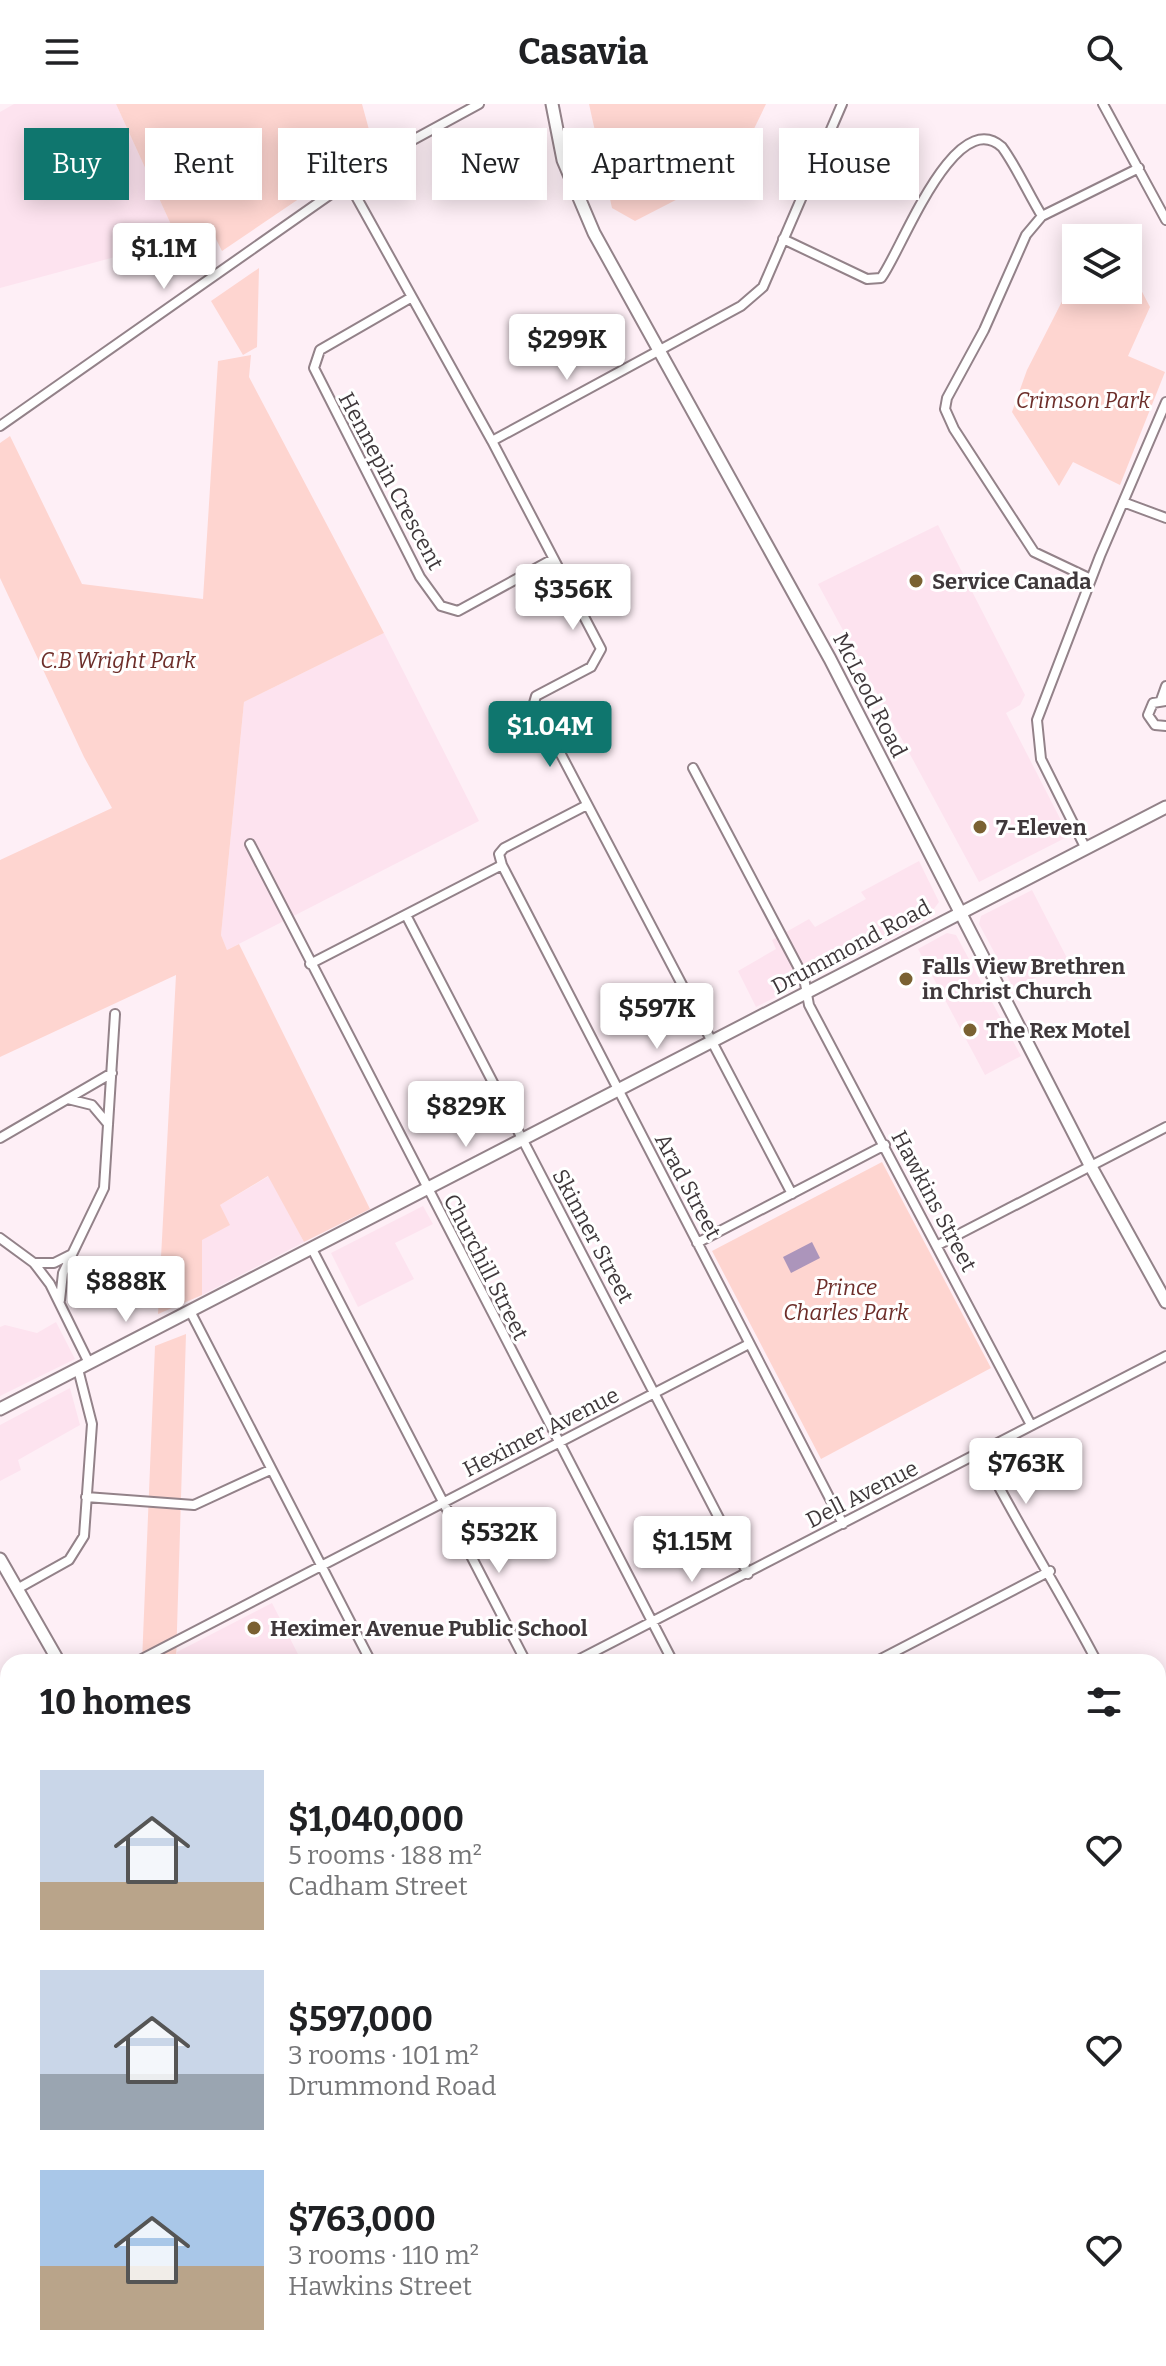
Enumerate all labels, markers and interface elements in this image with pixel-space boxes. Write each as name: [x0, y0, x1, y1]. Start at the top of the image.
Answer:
icon: menu: [40, 30, 84, 74]
text: Casavia: [518, 30, 648, 74]
icon: search: [1082, 30, 1126, 74]
chip: Buy: [24, 128, 129, 200]
chip: Rent: [145, 128, 262, 200]
chip: Filters: [278, 128, 416, 200]
chip: New: [432, 128, 547, 200]
chip: Apartment: [563, 128, 763, 200]
chip: House: [779, 128, 919, 200]
pin: $1.1M: [108, 223, 220, 291]
map controls: [1062, 224, 1142, 304]
button: layers: [1062, 224, 1142, 304]
text: $1.1M: [131, 233, 197, 264]
pin: $299K: [511, 314, 623, 382]
text: $299K: [527, 324, 607, 355]
park label: Crimson Park: [1016, 387, 1151, 414]
street label: Hennepin Crescent: [333, 388, 449, 574]
pin: $356K: [517, 564, 629, 632]
place label: Service Canada: [932, 568, 1092, 595]
marker: Service Canada: [907, 572, 925, 590]
text: $356K: [534, 574, 612, 605]
street label: McLeod Road: [827, 628, 913, 762]
park label: C.B Wright Park: [40, 647, 197, 674]
pin: $1.04M: [485, 701, 615, 769]
text: $1.04M: [506, 711, 594, 742]
place label: 7-Eleven: [996, 814, 1087, 841]
marker: 7-Eleven: [971, 818, 989, 836]
street label: Drummond Road: [767, 894, 935, 1000]
place label: Falls View Brethren in Christ Church: [922, 953, 1125, 1005]
marker: Falls View Brethren in Christ Church: [897, 970, 915, 988]
pin: $597K: [601, 983, 713, 1051]
text: $597K: [618, 993, 696, 1024]
place label: The Rex Motel: [986, 1017, 1131, 1044]
marker: The Rex Motel: [961, 1021, 979, 1039]
pin: $829K: [410, 1081, 522, 1149]
text: $829K: [426, 1091, 506, 1122]
street label: Hawkins Street: [886, 1126, 982, 1276]
street label: Arad Street: [649, 1129, 727, 1243]
street label: Skinner Street: [546, 1164, 640, 1308]
street label: Churchill Street: [438, 1189, 534, 1345]
pin: $888K: [70, 1256, 182, 1324]
text: $888K: [86, 1266, 166, 1297]
park label: Prince Charles Park: [783, 1274, 910, 1326]
street label: Heximer Avenue: [459, 1381, 623, 1483]
pin: $763K: [970, 1438, 1082, 1506]
text: $763K: [987, 1448, 1065, 1479]
street label: Dell Avenue: [801, 1454, 923, 1534]
pin: $532K: [443, 1507, 555, 1575]
pin: $1.15M: [627, 1516, 757, 1584]
text: $532K: [460, 1517, 538, 1548]
text: $1.15M: [652, 1526, 732, 1557]
place label: Heximer Avenue Public School: [270, 1615, 588, 1642]
marker: Heximer Avenue Public School: [245, 1619, 263, 1637]
icon: filters: [1082, 1680, 1126, 1724]
text: 10 homes: [40, 1682, 191, 1723]
text: $1,040,000: [288, 1799, 464, 1840]
icon: home: [104, 1802, 200, 1898]
icon: heart: [1082, 1828, 1126, 1872]
text: 5 rooms · 188 m²: [288, 1840, 482, 1871]
text: Cadham Street: [288, 1871, 468, 1902]
text: $597,000: [288, 1999, 433, 2040]
icon: home: [104, 2002, 200, 2098]
icon: heart: [1082, 2028, 1126, 2072]
text: 3 rooms · 101 m²: [288, 2040, 479, 2071]
text: Drummond Road: [288, 2071, 497, 2102]
text: $763,000: [288, 2199, 436, 2240]
icon: home: [104, 2202, 200, 2298]
icon: heart: [1082, 2228, 1126, 2272]
text: 3 rooms · 110 m²: [288, 2240, 479, 2271]
text: Hawkins Street: [288, 2271, 472, 2302]

